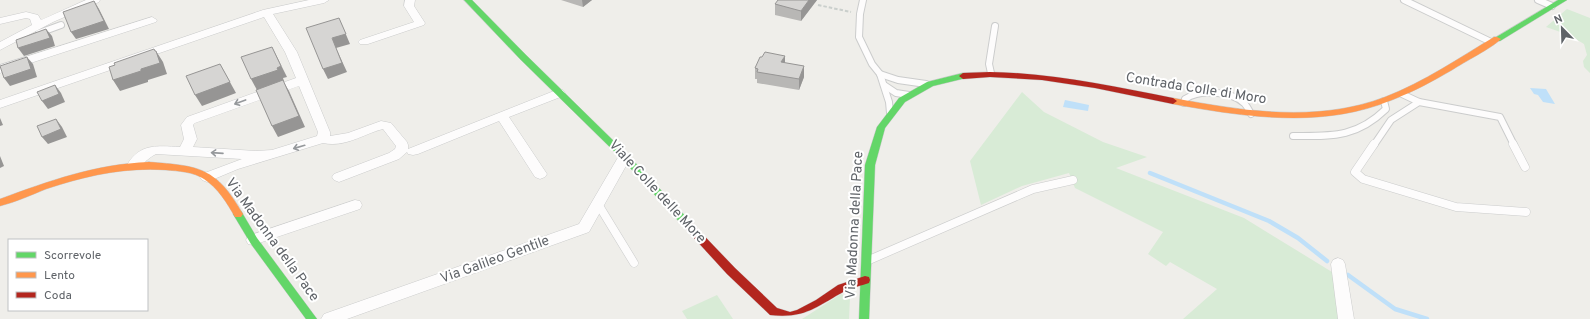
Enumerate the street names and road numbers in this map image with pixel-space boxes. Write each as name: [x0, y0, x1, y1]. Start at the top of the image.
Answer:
street label: Contrada Colle di Moro: [1124, 69, 1268, 109]
street label: Viale Colle delle More: [605, 137, 709, 247]
street label: Via Madonna della Pace: [843, 151, 867, 299]
street label: Via Madonna della Pace: [222, 175, 322, 305]
street label: Via Galileo Gentile: [438, 232, 552, 288]

